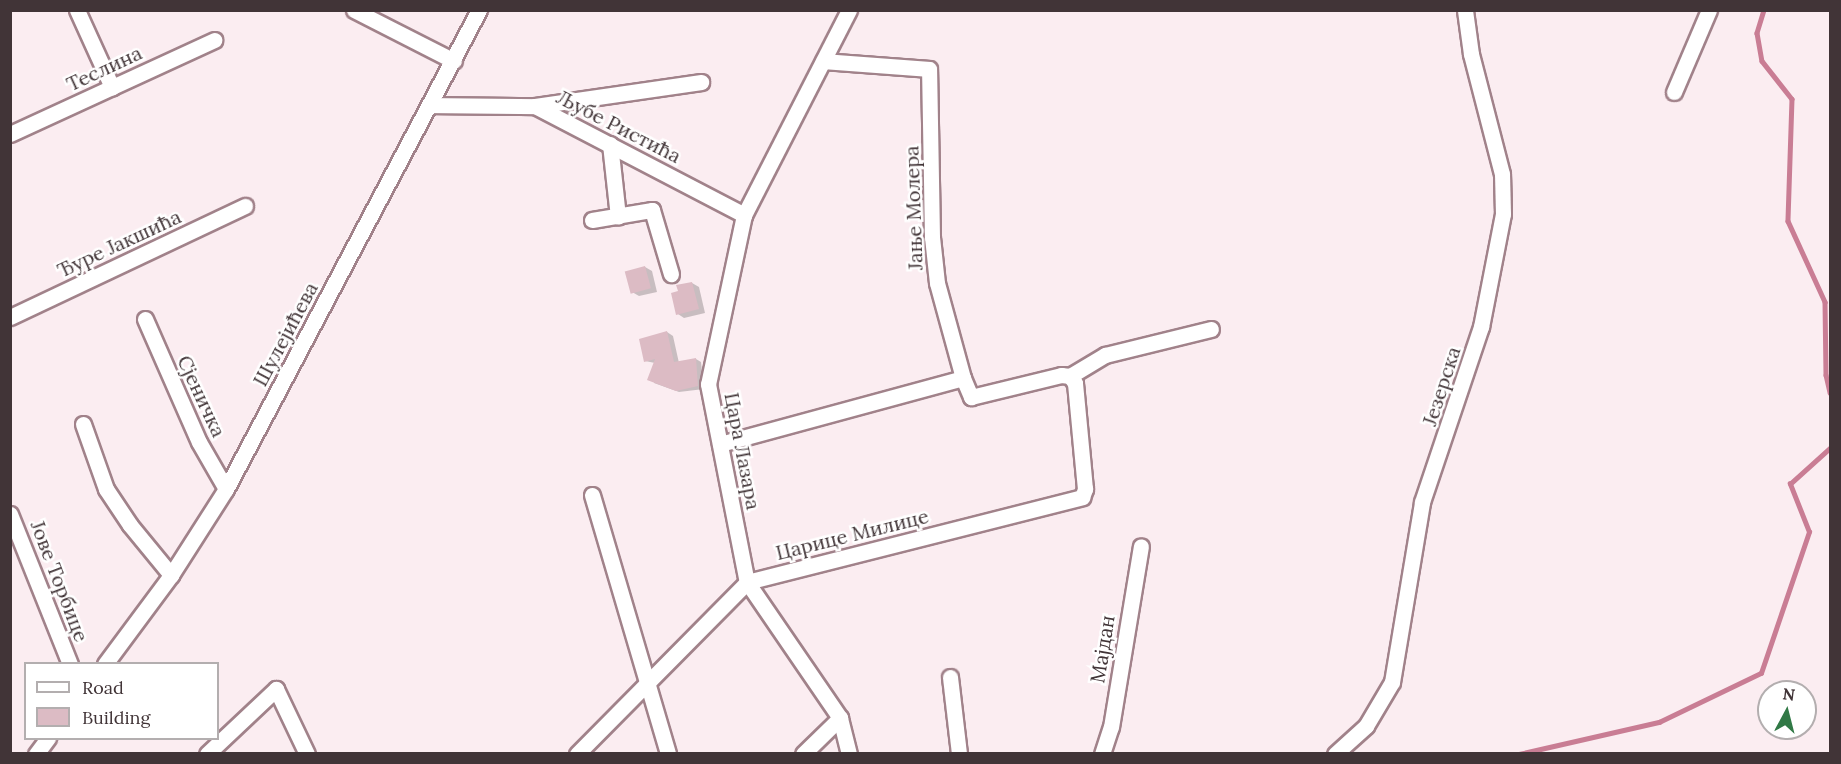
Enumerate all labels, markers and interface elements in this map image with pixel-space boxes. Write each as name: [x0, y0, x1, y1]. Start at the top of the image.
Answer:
street label: Теслина: [63, 40, 145, 96]
street label: Љубе Ристића: [553, 84, 685, 168]
street label: Јање Молера: [899, 145, 927, 271]
street label: Ђуре Јакшића: [53, 204, 185, 282]
street label: Шулејићева: [248, 278, 322, 390]
street label: Језерска: [1417, 343, 1465, 429]
street label: Сјеничка: [173, 351, 231, 441]
street label: Цара Лазара: [720, 390, 766, 512]
street label: Царице Милице: [773, 503, 931, 565]
street label: Јове Торбице: [26, 517, 94, 645]
street label: Мајдан: [1085, 613, 1119, 685]
legend: [24, 662, 219, 740]
text: Road: [82, 676, 124, 699]
north arrow: [1757, 680, 1817, 740]
text: N: [1782, 683, 1796, 705]
text: Building: [82, 706, 150, 729]

